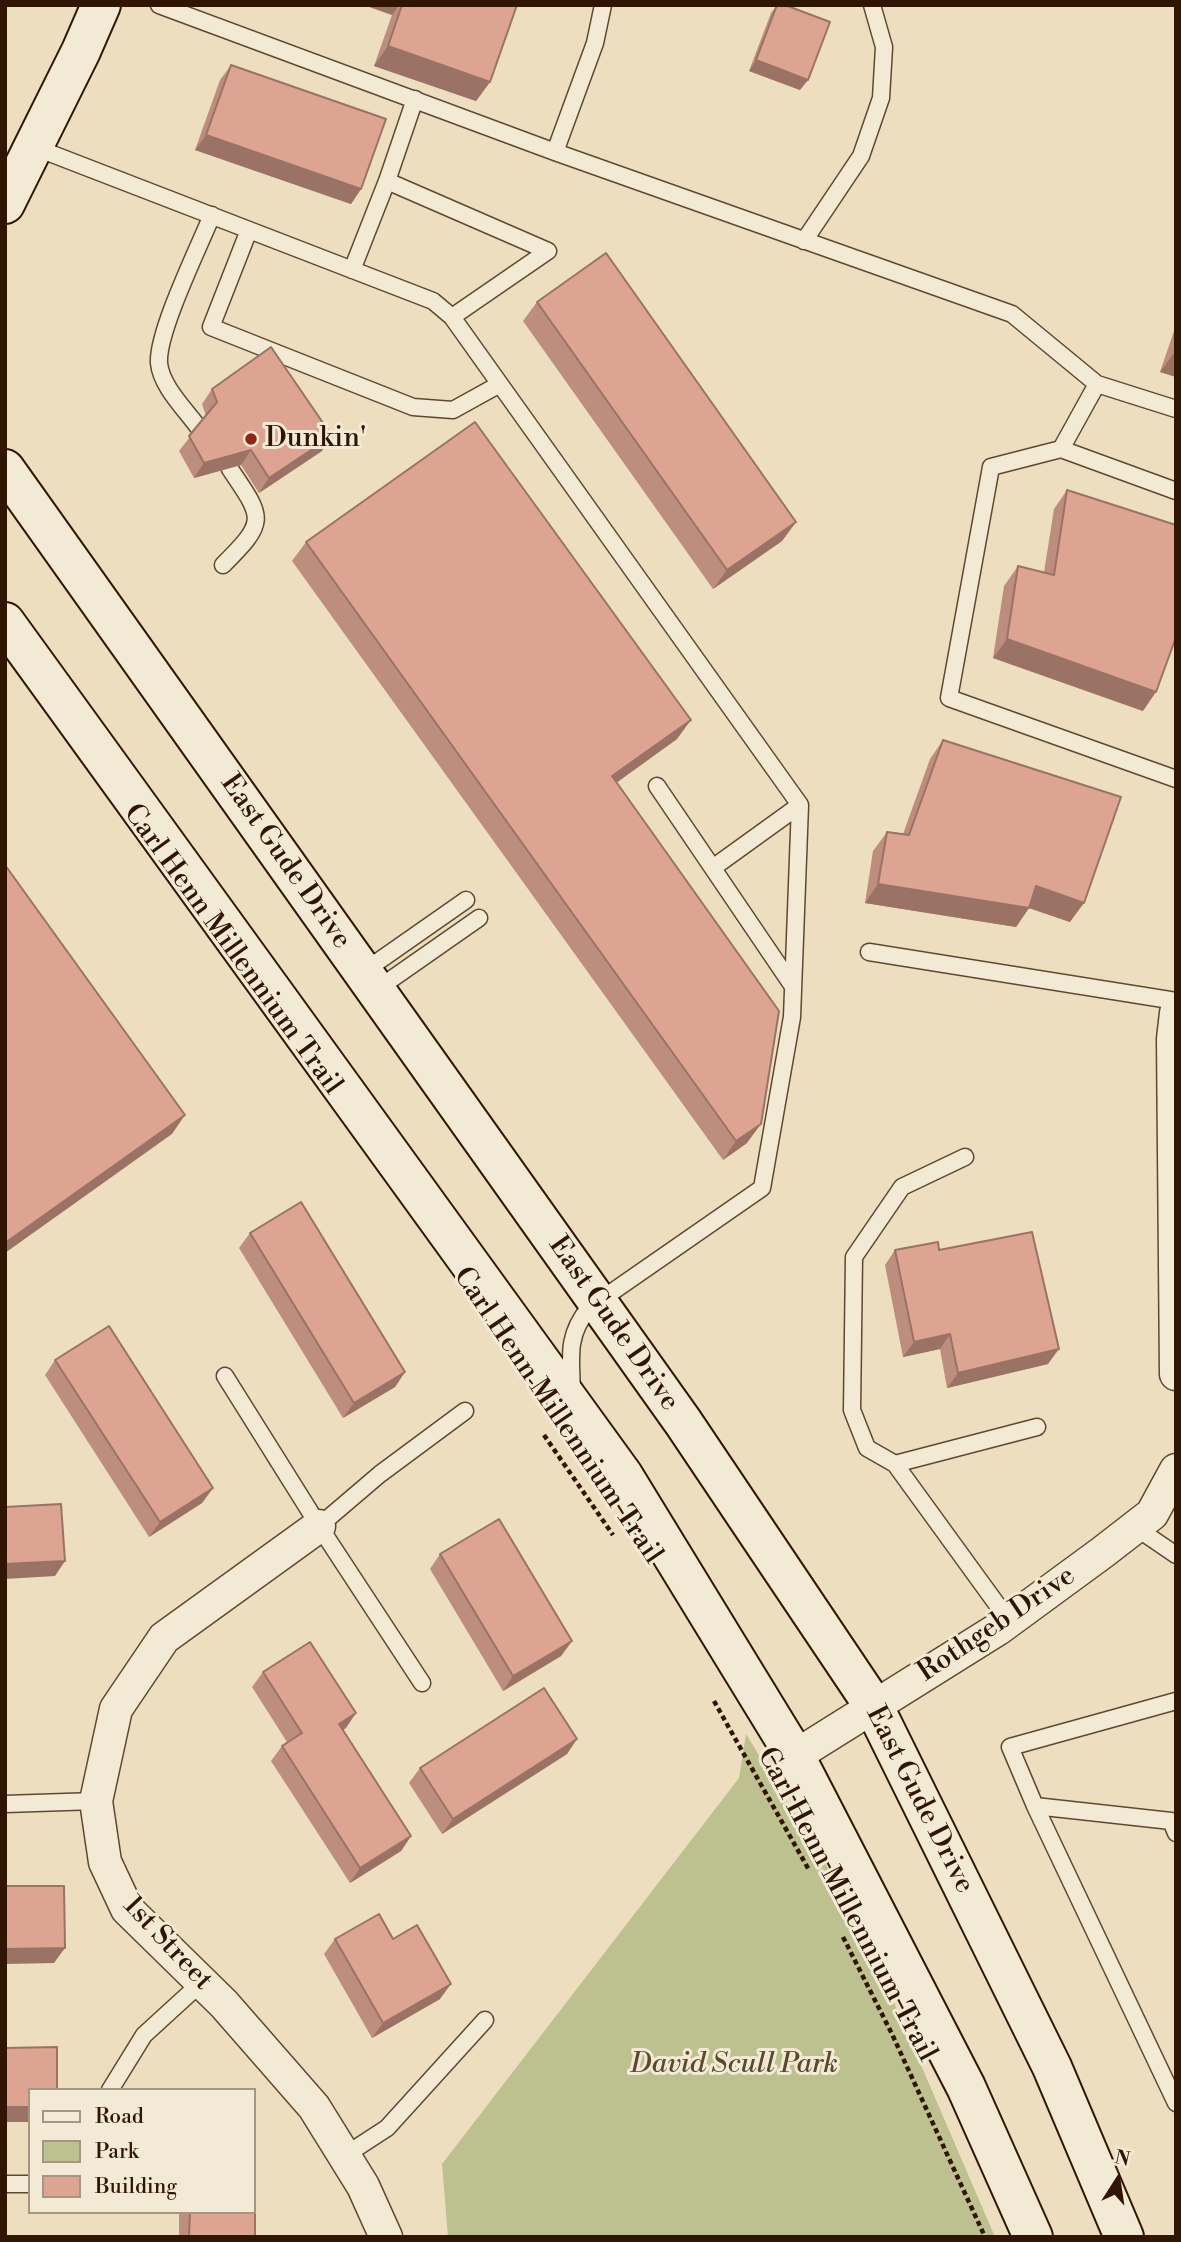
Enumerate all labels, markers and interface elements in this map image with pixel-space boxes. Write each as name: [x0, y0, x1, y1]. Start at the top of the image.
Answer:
place label: Dunkin': [265, 422, 366, 456]
marker: Dunkin': [243, 431, 259, 447]
street label: East Gude Drive: [212, 768, 358, 956]
street label: Carl Henn Millennium Trail: [115, 798, 349, 1102]
street label: East Gude Drive: [540, 1230, 686, 1418]
street label: Carl Henn Millennium Trail: [445, 1261, 669, 1571]
street label: Rothgeb Drive: [912, 1560, 1082, 1690]
street label: East Gude Drive: [857, 1701, 981, 1899]
street label: Carl Henn Millennium Trail: [749, 1742, 943, 2068]
street label: 1st Street: [115, 1890, 219, 1998]
park label: David Scull Park: [630, 2048, 838, 2082]
legend: [28, 2088, 256, 2214]
text: Road: [95, 2104, 144, 2130]
text: Park: [95, 2139, 139, 2165]
north arrow: [1083, 2144, 1153, 2214]
text: N: [1113, 2145, 1132, 2172]
text: Building: [95, 2174, 177, 2200]

